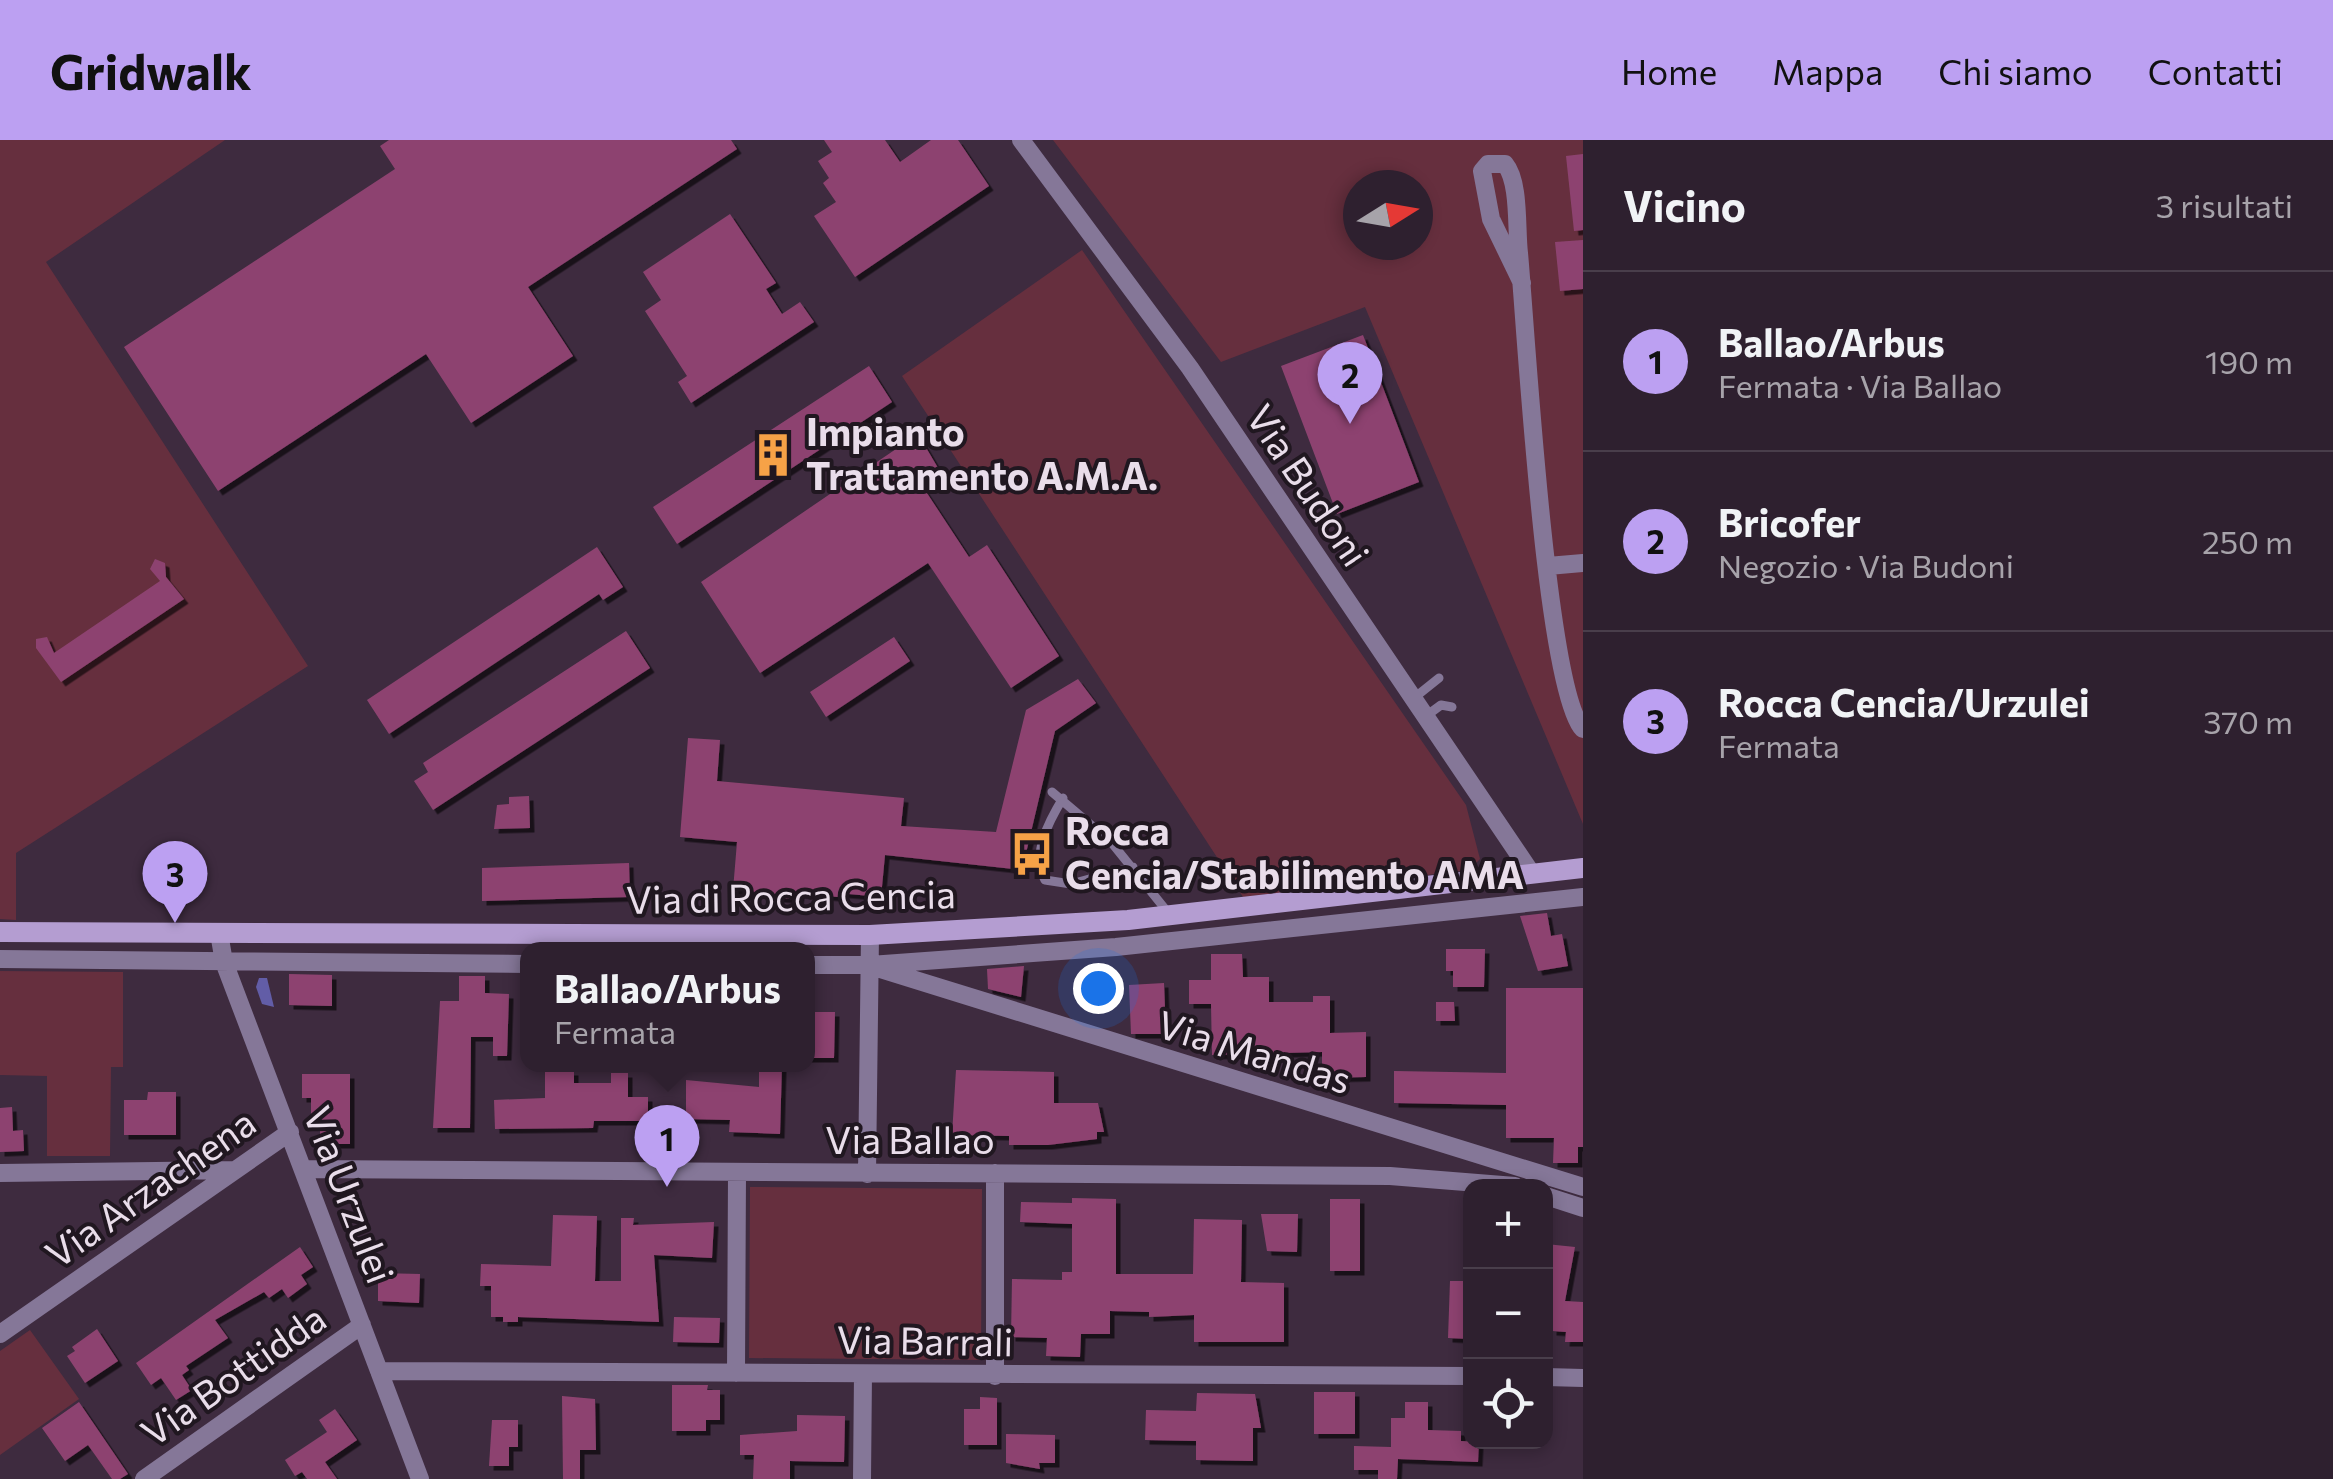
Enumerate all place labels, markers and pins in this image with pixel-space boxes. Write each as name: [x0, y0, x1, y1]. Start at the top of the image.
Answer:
pin: 2: [1318, 342, 1382, 424]
place label: Impianto Trattamento A.M.A.: [806, 407, 1158, 498]
building icon: Impianto Trattamento A.M.A.: [749, 431, 797, 479]
place label: Rocca Cencia/Stabilimento AMA: [1065, 806, 1524, 897]
bus stop icon: Rocca Cencia/Stabilimento AMA: [1008, 830, 1056, 878]
pin: 3: [142, 840, 208, 923]
pin: 1: [634, 1104, 700, 1187]

